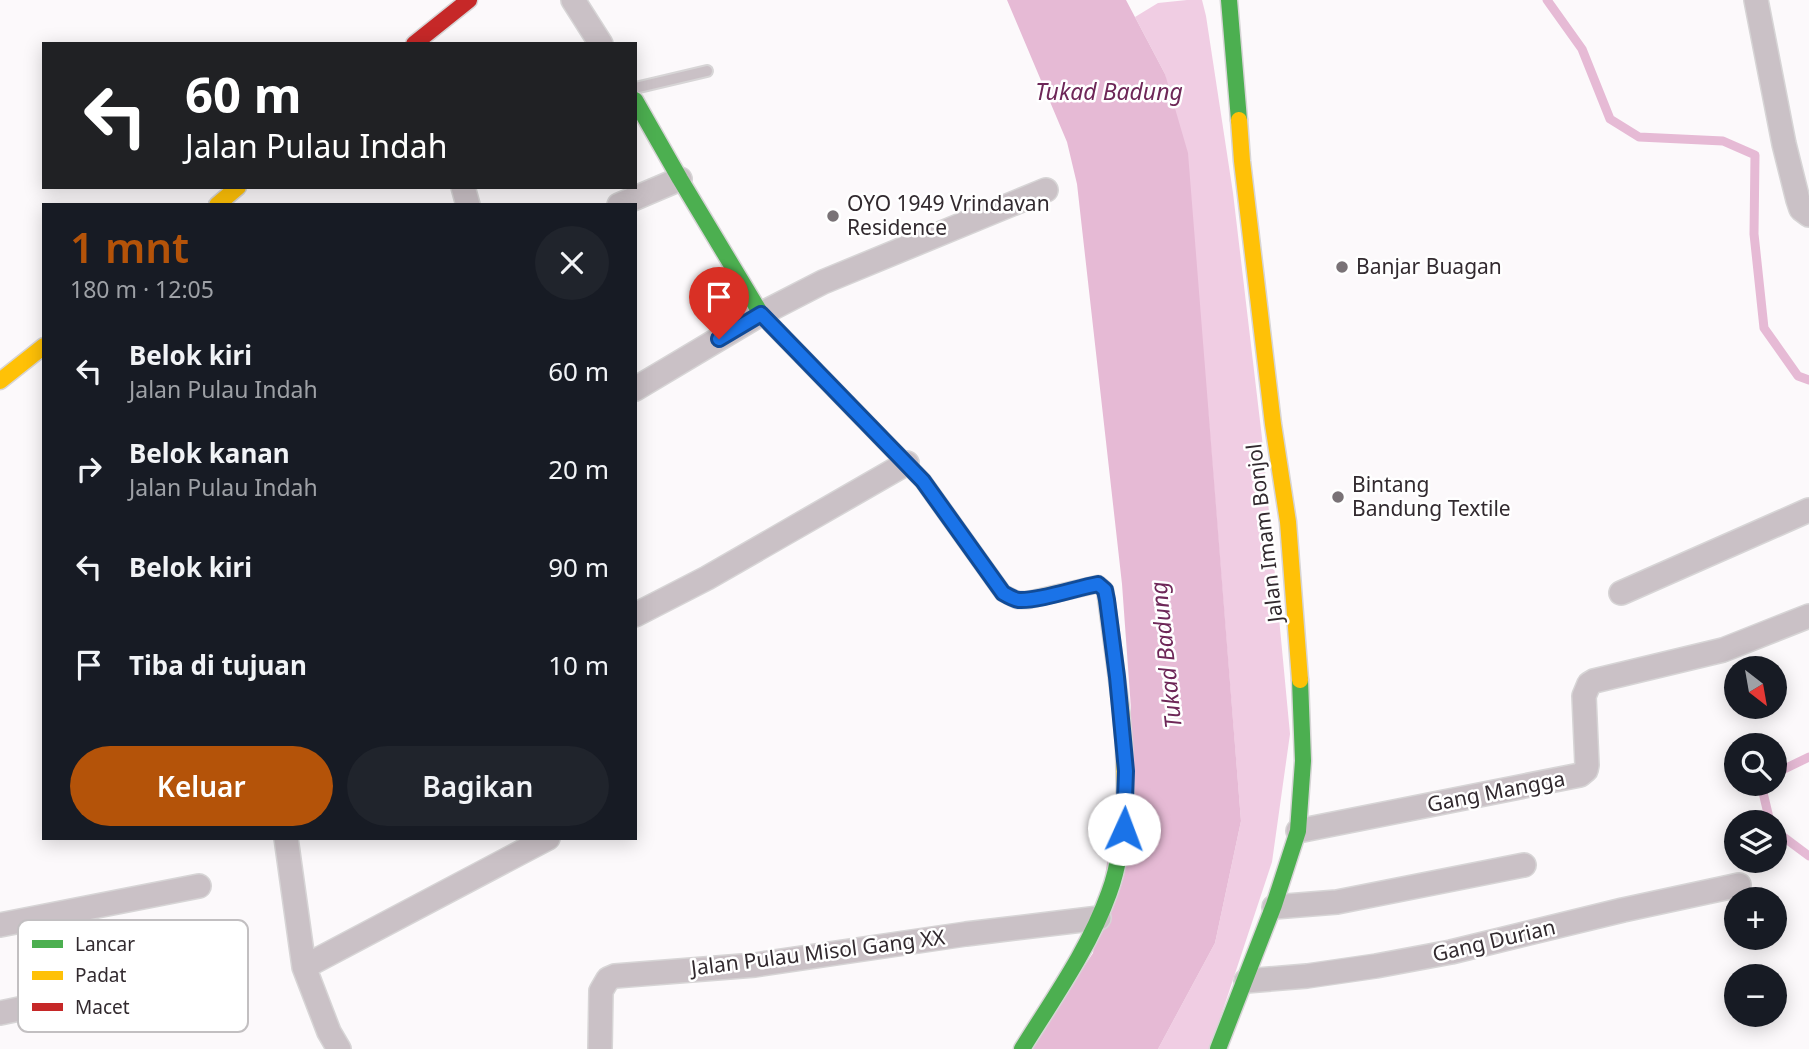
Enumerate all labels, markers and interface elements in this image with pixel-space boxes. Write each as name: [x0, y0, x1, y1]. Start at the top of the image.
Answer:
text: 60 m: [185, 61, 302, 127]
icon: left: [70, 70, 161, 161]
water label: Tukad Badung: [1035, 75, 1183, 107]
text: Jalan Pulau Indah: [185, 124, 447, 167]
place label: OYO 1949 Vrindavan Residence: [847, 189, 1050, 241]
marker: OYO 1949 Vrindavan Residence: [825, 208, 841, 224]
text: 1 mnt: [70, 218, 189, 275]
button: close: [535, 226, 609, 300]
place label: Banjar Buagan: [1356, 252, 1502, 280]
marker: Banjar Buagan: [1334, 259, 1350, 275]
pin: [689, 267, 749, 339]
text: 180 m · 12:05: [70, 273, 214, 305]
icon: arrive: [700, 278, 738, 316]
text: Belok kiri: [129, 337, 252, 373]
icon: left: [70, 352, 108, 390]
text: 60 m: [548, 353, 609, 389]
text: Jalan Pulau Indah: [129, 373, 318, 405]
text: Belok kanan: [129, 435, 290, 471]
street label: Jalan Imam Bonjol: [1239, 442, 1289, 626]
icon: right: [70, 450, 108, 488]
text: 20 m: [548, 451, 609, 487]
place label: Bintang Bandung Textile: [1352, 470, 1511, 522]
text: Jalan Pulau Indah: [129, 471, 318, 503]
marker: Bintang Bandung Textile: [1330, 489, 1346, 505]
icon: left: [70, 548, 108, 586]
text: Belok kiri: [129, 549, 252, 585]
text: 90 m: [548, 549, 609, 585]
water label: Tukad Badung: [1141, 580, 1189, 730]
icon: arrive: [70, 646, 108, 684]
text: Tiba di tujuan: [129, 647, 307, 683]
text: 10 m: [548, 647, 609, 683]
north arrow: [1724, 656, 1787, 719]
map controls: [1724, 656, 1787, 1027]
button: search: [1724, 733, 1787, 796]
button: Keluar: [70, 746, 333, 826]
button: Bagikan: [347, 746, 609, 826]
street label: Gang Mangga: [1425, 764, 1567, 818]
position arrow: [1087, 792, 1161, 866]
button: layers: [1724, 810, 1787, 873]
button: +: [1724, 887, 1787, 950]
street label: Gang Durian: [1429, 912, 1558, 968]
legend: [18, 920, 248, 1032]
street label: Jalan Pulau Misol Gang XX: [687, 922, 947, 982]
text: Lancar: [75, 931, 135, 957]
text: Padat: [75, 962, 126, 988]
button: −: [1724, 964, 1787, 1027]
text: Macet: [75, 994, 130, 1020]

